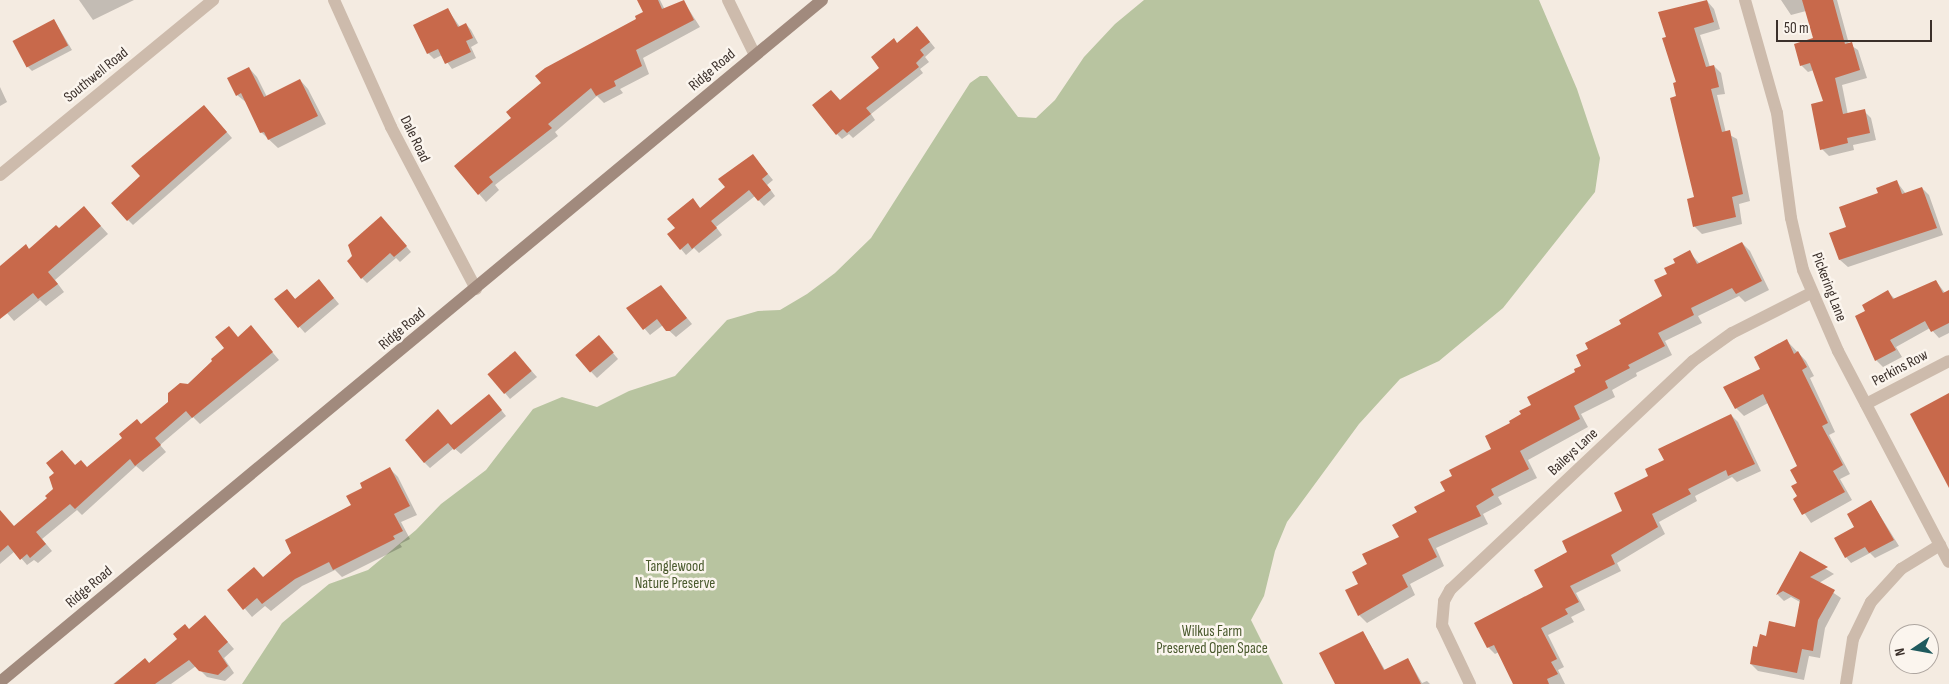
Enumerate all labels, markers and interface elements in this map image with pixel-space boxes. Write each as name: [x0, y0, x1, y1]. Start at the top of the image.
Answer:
scale bar: [1779, 10, 1935, 42]
text: 50 m: [1784, 19, 1809, 38]
street label: Southwell Road: [60, 44, 132, 106]
street label: Ridge Road: [685, 45, 739, 95]
street label: Dale Road: [396, 113, 434, 165]
street label: Pickering Lane: [1808, 250, 1850, 324]
street label: Ridge Road: [375, 304, 429, 354]
street label: Perkins Row: [1869, 346, 1931, 390]
street label: Baileys Lane: [1544, 425, 1602, 479]
park label: Tanglewood Nature Preserve: [635, 557, 715, 592]
street label: Ridge Road: [62, 562, 116, 612]
park label: Wilkus Farm Preserved Open Space: [1156, 622, 1268, 657]
north arrow: [1889, 624, 1939, 674]
text: N: [1891, 647, 1909, 657]

